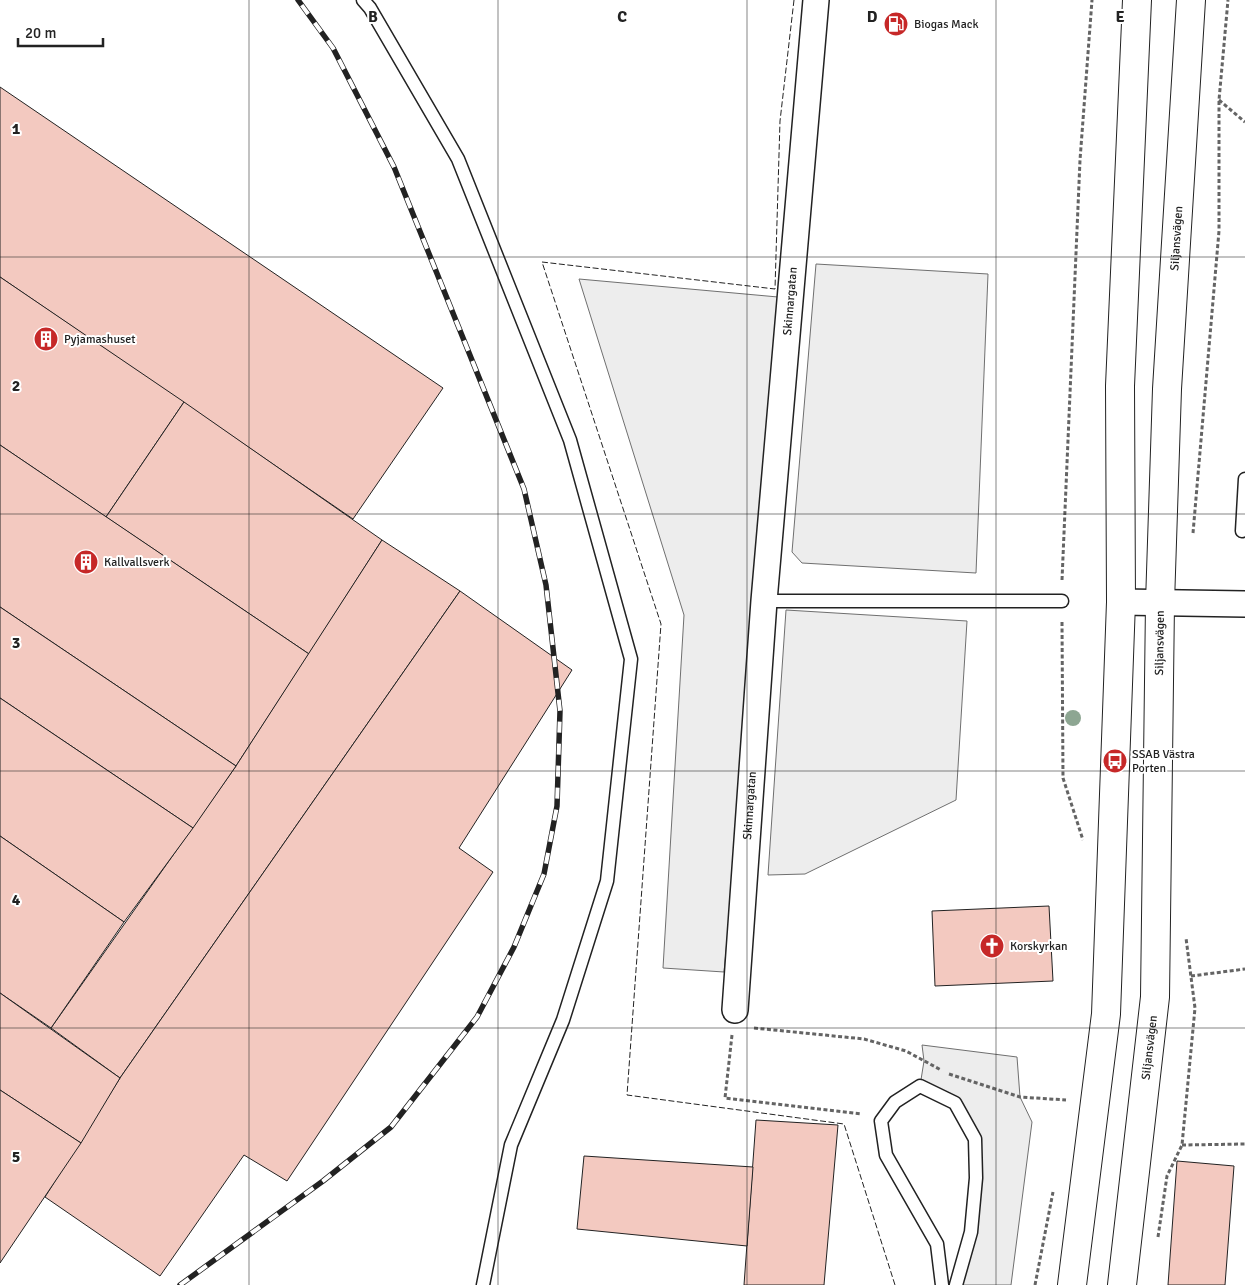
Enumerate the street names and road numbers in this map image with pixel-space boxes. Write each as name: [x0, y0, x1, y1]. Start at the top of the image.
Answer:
street label: Siljansvägen: [1167, 205, 1186, 271]
street label: Skinnargatan: [780, 266, 801, 336]
street label: Siljansvägen: [1152, 610, 1168, 676]
street label: Skinnargatan: [740, 771, 760, 840]
street label: Siljansvägen: [1139, 1014, 1161, 1081]

